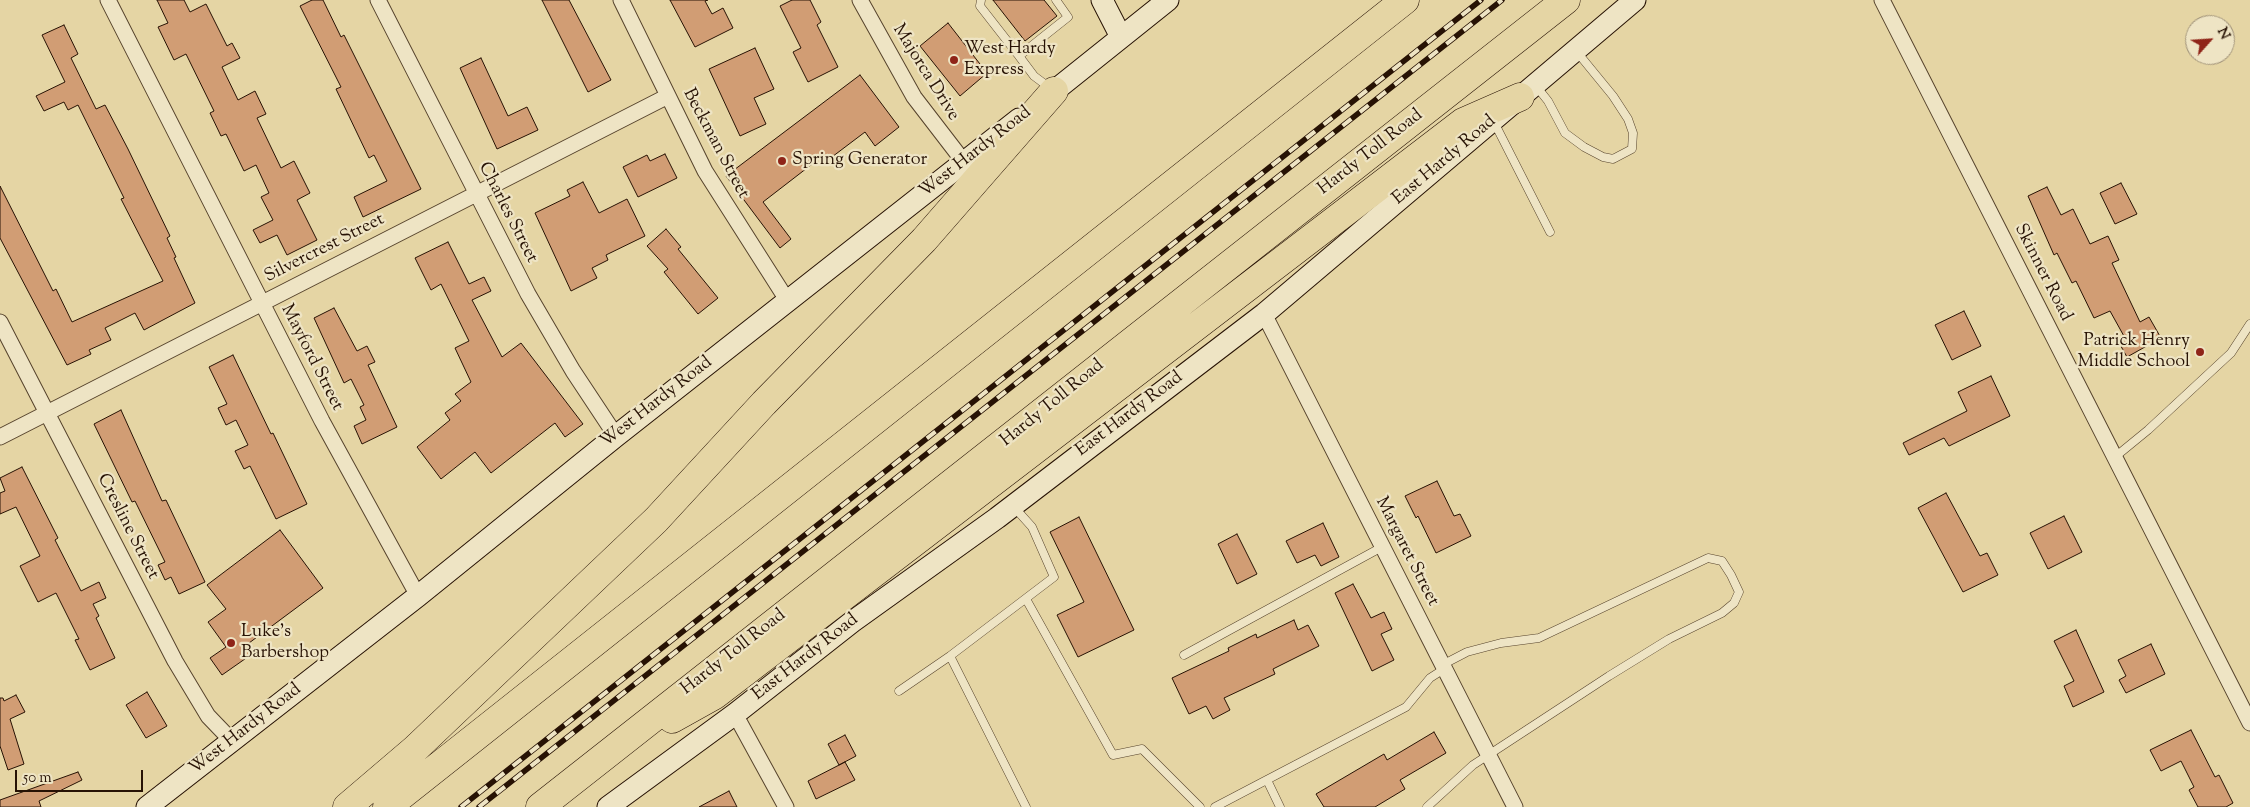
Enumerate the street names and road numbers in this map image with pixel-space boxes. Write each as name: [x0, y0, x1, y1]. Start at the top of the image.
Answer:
street label: Majorca Drive: [887, 21, 963, 125]
street label: Beckman Street: [677, 85, 753, 203]
street label: West Hardy Road: [916, 103, 1036, 203]
street label: Hardy Toll Road: [1314, 105, 1428, 201]
street label: East Hardy Road: [1389, 111, 1501, 211]
street label: Charles Street: [472, 159, 542, 267]
street label: Silvercrest Street: [262, 210, 388, 288]
street label: Skinner Road: [2008, 221, 2076, 325]
street label: Mayford Street: [275, 301, 347, 415]
street label: West Hardy Road: [597, 353, 717, 453]
street label: Hardy Toll Road: [997, 356, 1109, 452]
street label: East Hardy Road: [1072, 368, 1188, 462]
street label: Cresline Street: [91, 471, 163, 583]
street label: Margaret Street: [1369, 494, 1443, 610]
street label: Hardy Toll Road: [677, 605, 791, 701]
street label: East Hardy Road: [749, 610, 863, 706]
street label: West Hardy Road: [186, 680, 306, 780]

